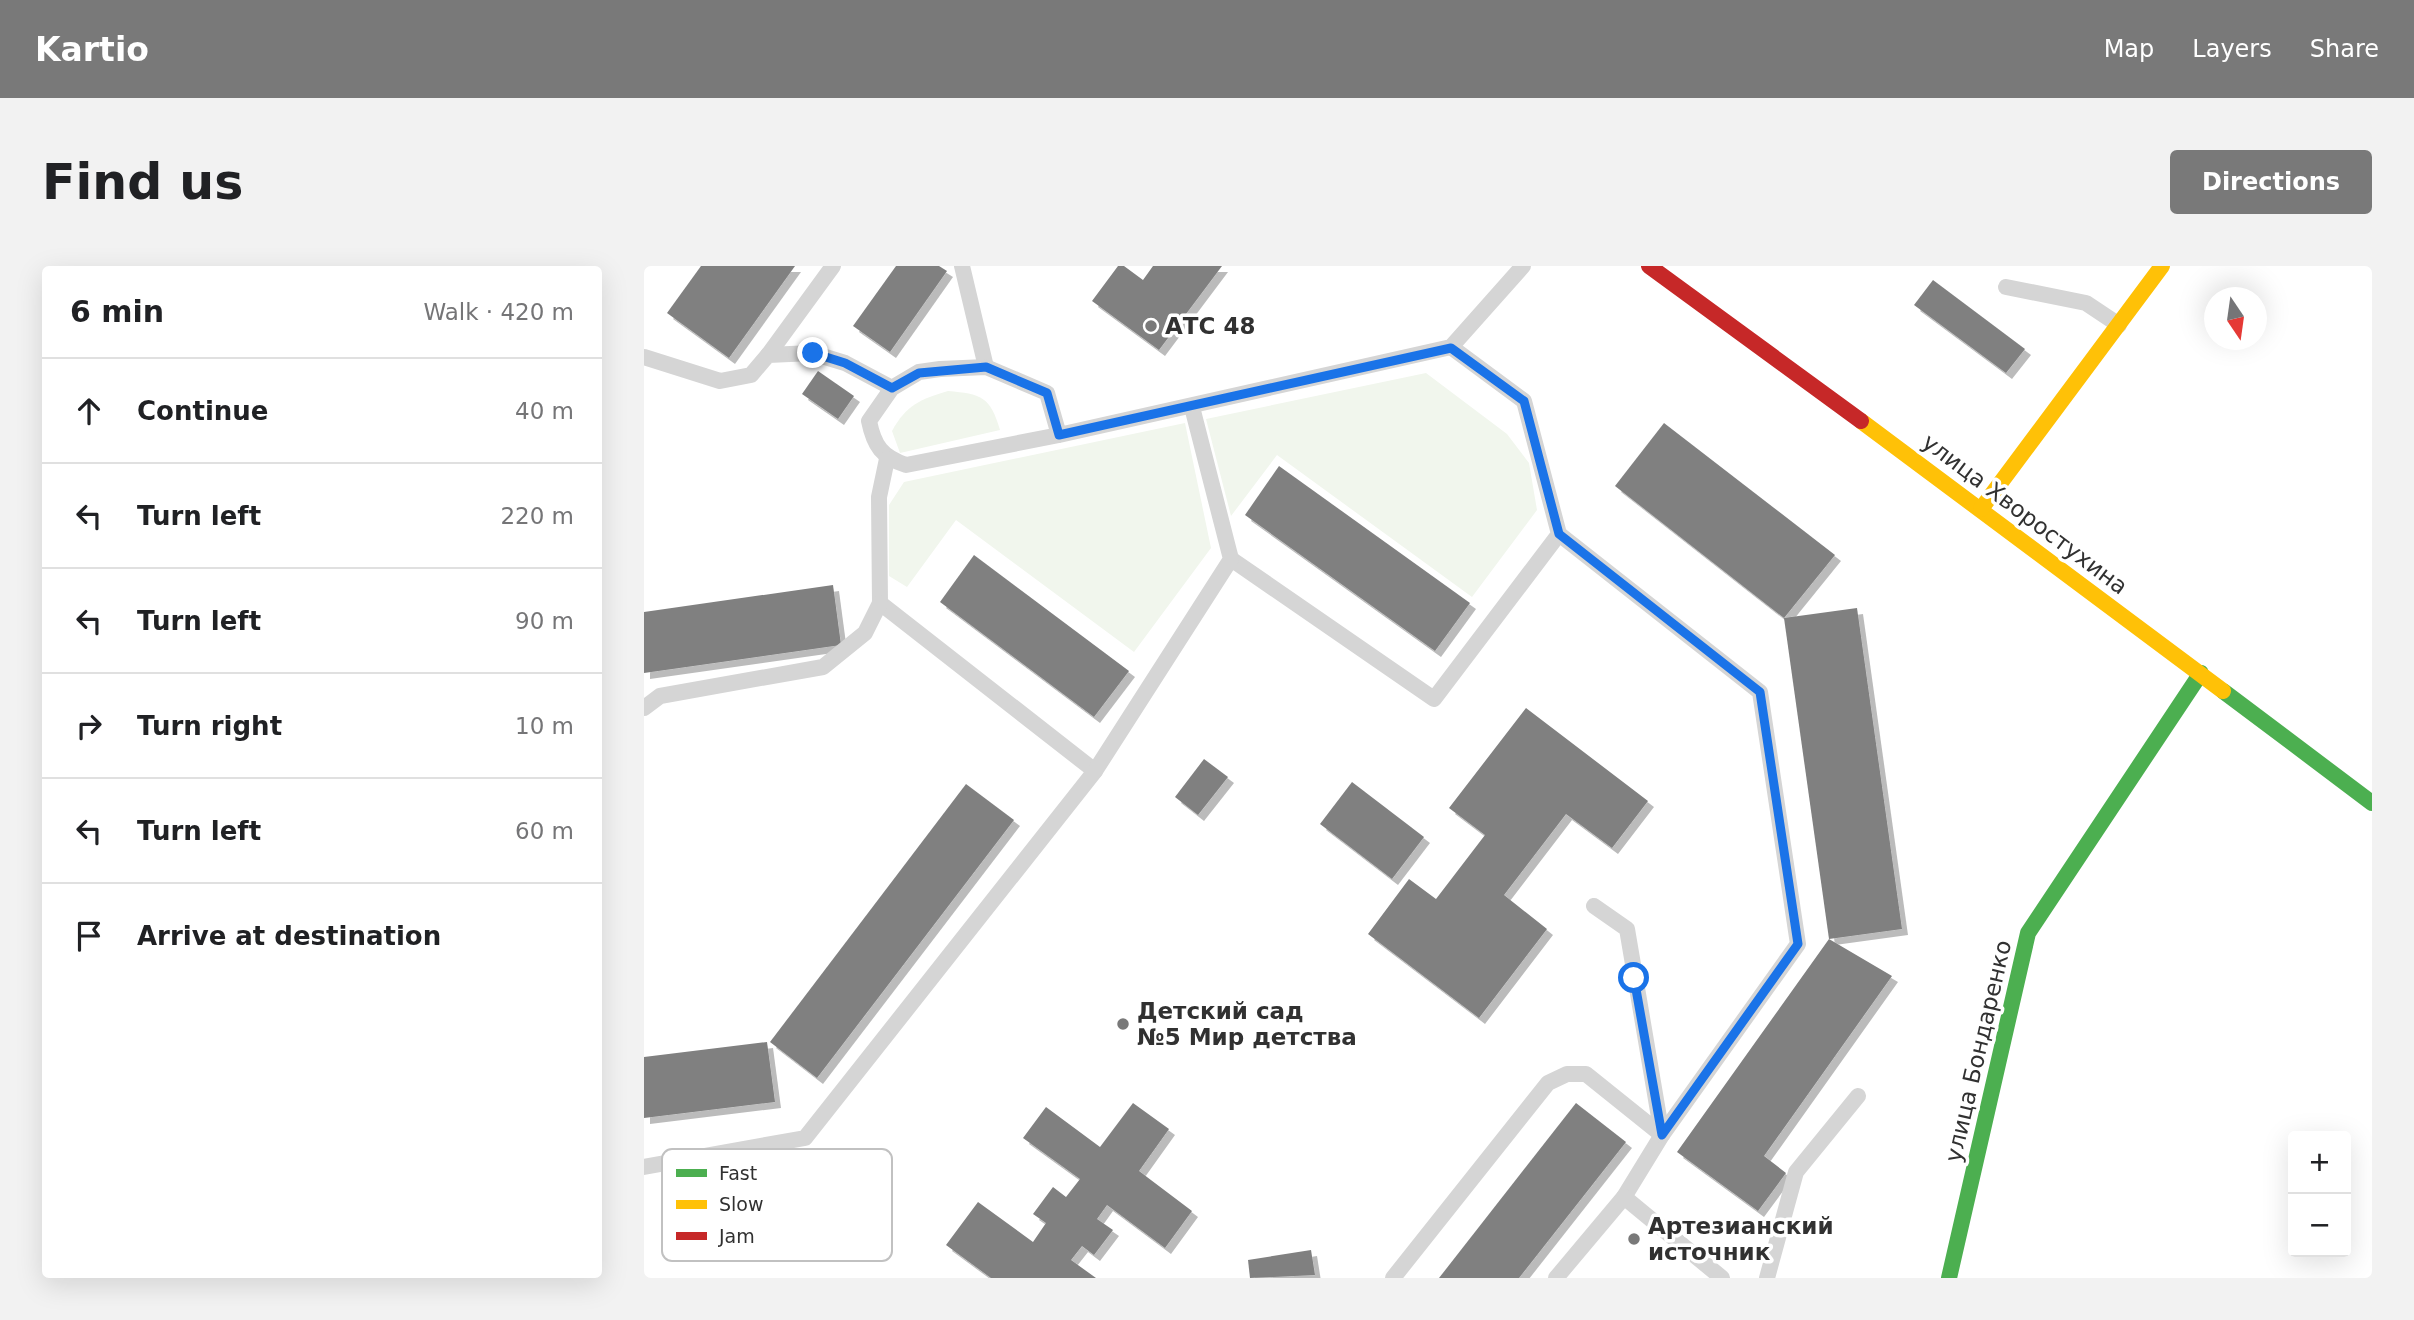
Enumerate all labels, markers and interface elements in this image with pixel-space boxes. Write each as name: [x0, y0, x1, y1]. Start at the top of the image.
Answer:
text: Kartio: [35, 30, 149, 69]
text: Map: [2104, 35, 2154, 63]
text: Layers: [2192, 35, 2272, 63]
text: Share: [2310, 35, 2379, 63]
button: Directions: [2170, 150, 2372, 214]
text: Find us: [42, 154, 243, 211]
north arrow: [2204, 287, 2267, 350]
text: 6 min: [70, 294, 164, 329]
text: Walk · 420 m: [423, 299, 574, 325]
place label: АТС 48: [1165, 313, 1255, 339]
marker: АТС 48: [1143, 318, 1159, 334]
route end: [797, 337, 828, 368]
icon: ahead: [70, 392, 108, 430]
text: Continue: [137, 396, 268, 426]
text: 40 m: [515, 398, 574, 424]
street label: улица Хворостухина: [1917, 428, 2133, 600]
icon: left: [70, 497, 108, 535]
text: Turn left: [137, 501, 261, 531]
text: 220 m: [500, 503, 574, 529]
icon: left: [70, 602, 108, 640]
text: Turn left: [137, 606, 261, 636]
text: 90 m: [515, 608, 574, 634]
icon: right: [70, 707, 108, 745]
text: Turn right: [137, 711, 282, 741]
text: 10 m: [515, 713, 574, 739]
icon: left: [70, 812, 108, 850]
text: Turn left: [137, 816, 261, 846]
text: 60 m: [515, 818, 574, 844]
icon: arrive: [70, 917, 108, 955]
text: Arrive at destination: [137, 921, 441, 951]
street label: улица Бондаренко: [1940, 937, 2016, 1165]
route start: [1618, 962, 1649, 993]
place label: Детский сад №5 Мир детства: [1137, 998, 1357, 1050]
marker: Детский сад №5 Мир детства: [1115, 1016, 1131, 1032]
map controls: [2288, 1131, 2351, 1257]
button: +: [2288, 1131, 2351, 1194]
legend: [662, 1149, 892, 1261]
text: Fast: [719, 1162, 757, 1184]
text: Slow: [719, 1193, 764, 1215]
button: −: [2288, 1194, 2351, 1257]
place label: Артезианский источник: [1648, 1213, 1834, 1265]
text: Jam: [718, 1225, 755, 1247]
marker: Артезианский источник: [1626, 1231, 1642, 1247]

